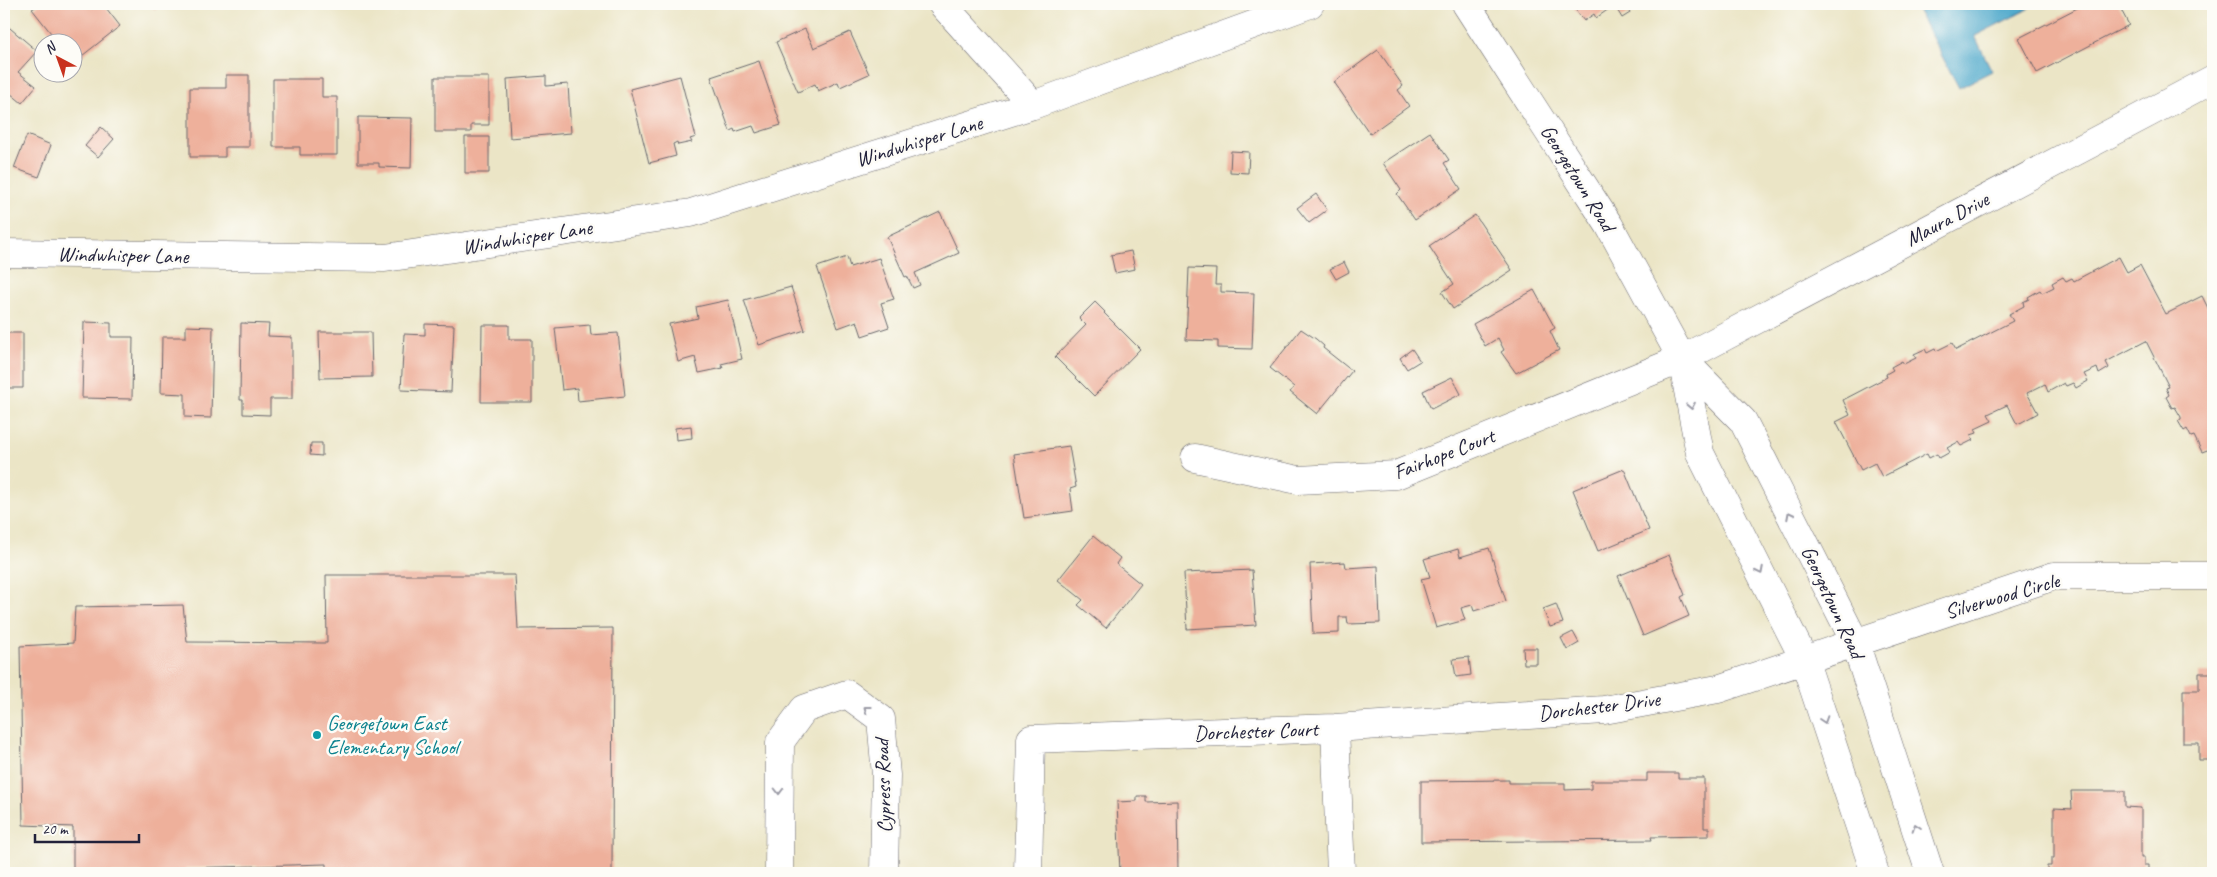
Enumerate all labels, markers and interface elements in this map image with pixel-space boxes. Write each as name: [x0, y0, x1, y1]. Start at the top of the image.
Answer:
north arrow: [32, 32, 82, 82]
text: N: [41, 38, 60, 58]
street label: Windwhisper Lane: [853, 109, 986, 173]
street label: Georgetown Road: [1535, 120, 1623, 239]
street label: Maura Drive: [1901, 186, 1994, 252]
street label: Windwhisper Lane: [460, 214, 595, 260]
street label: Windwhisper Lane: [57, 241, 190, 269]
one-way arrow: [1685, 402, 1695, 411]
street label: Fairhope Court: [1390, 422, 1500, 485]
one-way arrow: [1787, 511, 1797, 520]
street label: Georgetown Road: [1796, 542, 1872, 665]
one-way arrow: [1754, 566, 1764, 575]
street label: Silverwood Circle: [1942, 567, 2063, 625]
street label: Dorchester Drive: [1537, 685, 1662, 726]
one-way arrow: [863, 706, 873, 715]
place label: Georgetown East Elementary School: [327, 710, 462, 760]
one-way arrow: [1819, 715, 1829, 724]
street label: Dorchester Court: [1193, 716, 1321, 746]
marker: Georgetown East Elementary School: [311, 729, 323, 741]
street label: Cypress Road: [868, 736, 898, 834]
one-way arrow: [774, 788, 784, 795]
scale bar: [35, 812, 139, 844]
text: 20 m: [42, 820, 69, 839]
one-way arrow: [1912, 823, 1922, 831]

